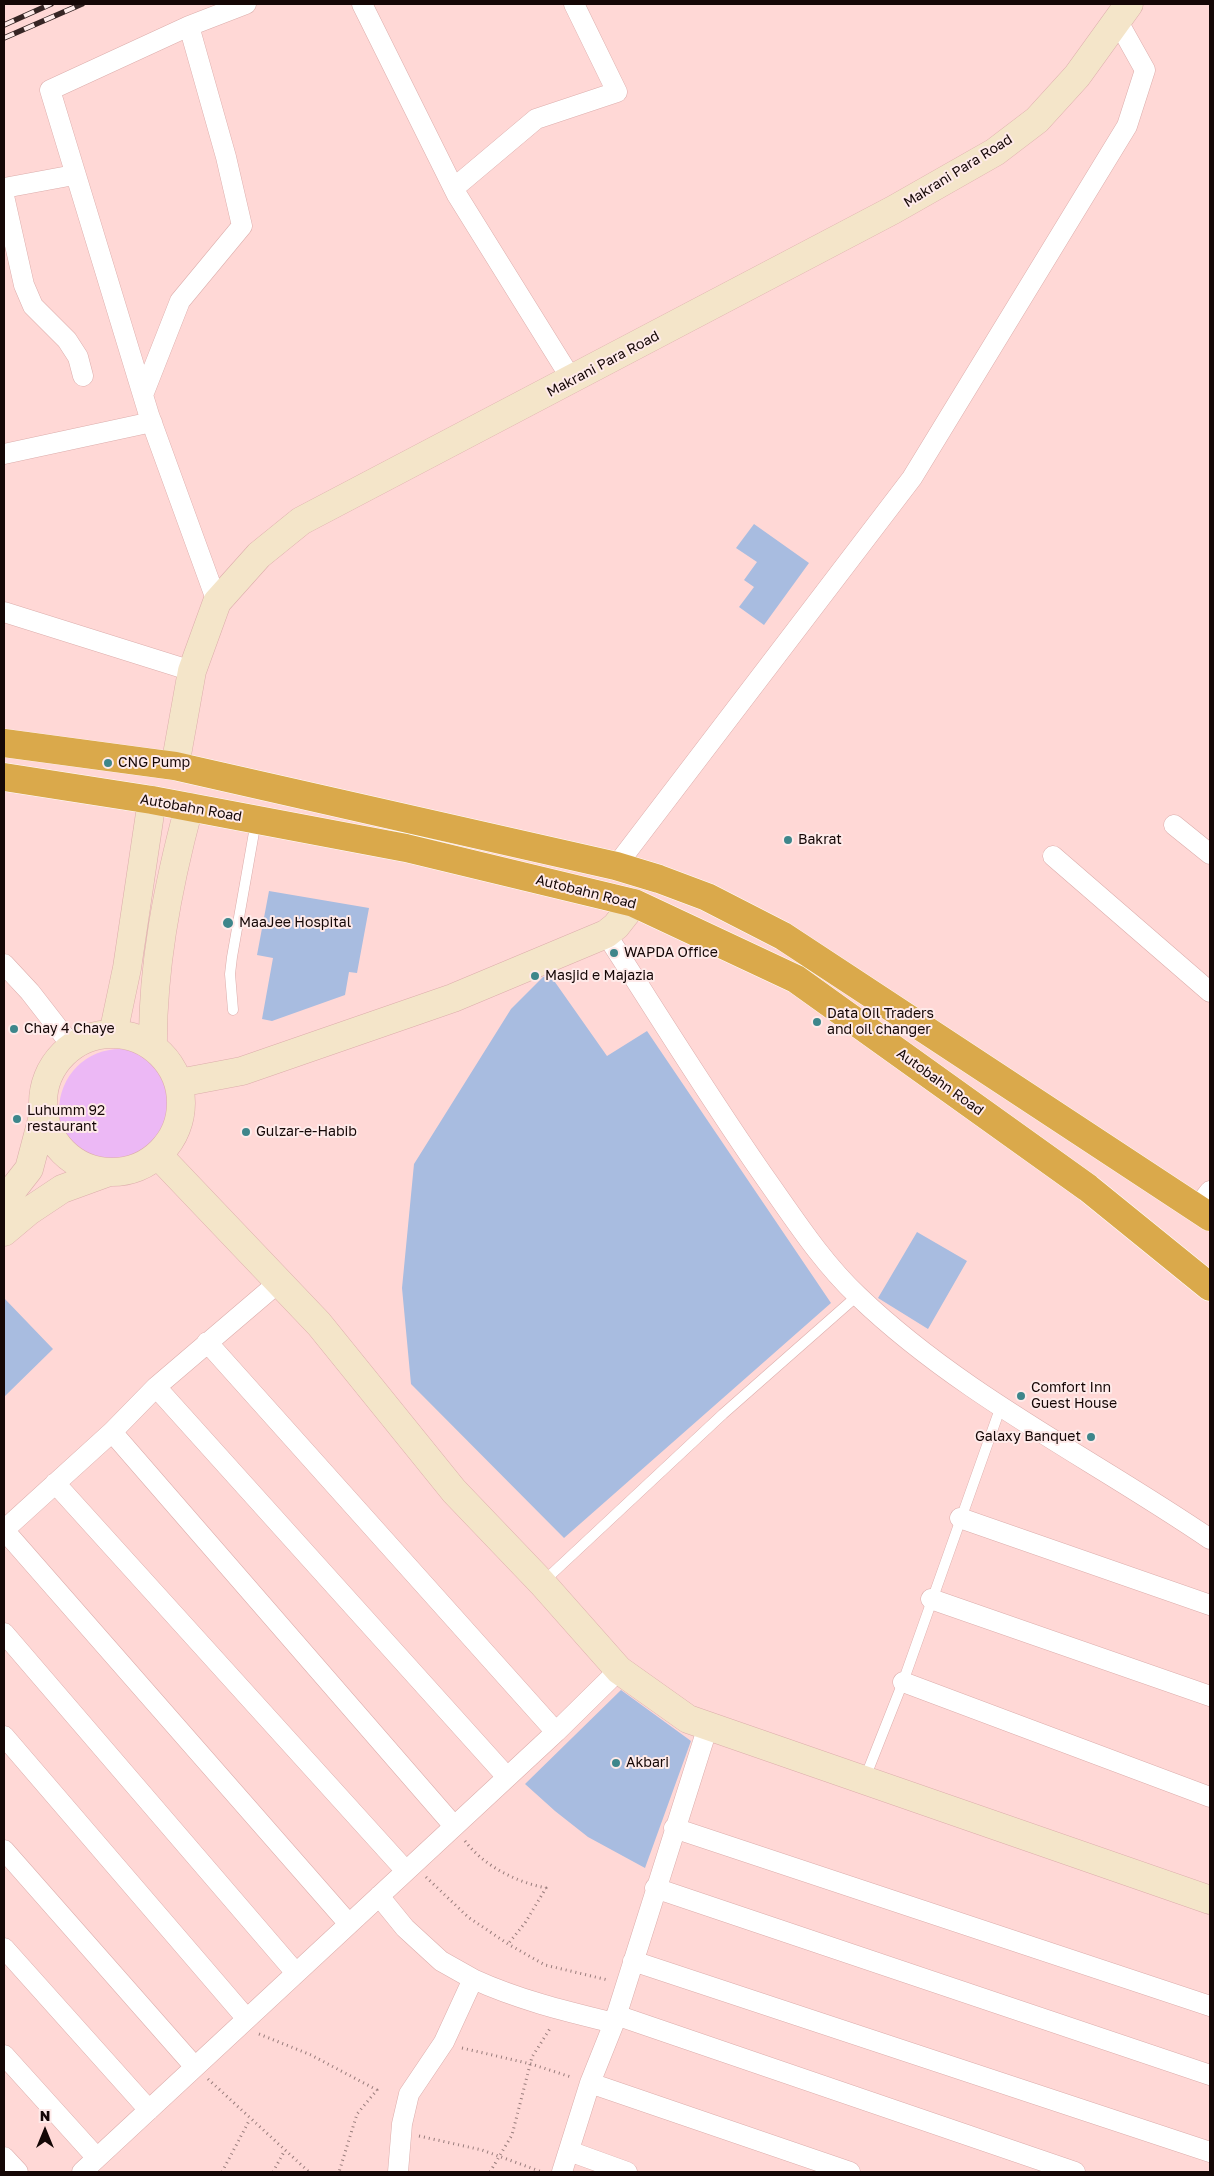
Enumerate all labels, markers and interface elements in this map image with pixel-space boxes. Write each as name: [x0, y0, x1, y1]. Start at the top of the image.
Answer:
street label: Makrani Para Road: [901, 131, 1015, 211]
street label: Makrani Para Road: [544, 327, 662, 401]
place label: CNG Pump: [118, 755, 190, 771]
marker: CNG Pump: [102, 757, 114, 769]
street label: Autobahn Road: [139, 791, 243, 825]
place label: Bakrat: [798, 832, 842, 848]
marker: Bakrat: [782, 834, 794, 846]
street label: Autobahn Road: [534, 871, 638, 913]
place label: MaaJee Hospital: [239, 915, 351, 931]
marker: MaaJee Hospital: [221, 916, 235, 930]
place label: WAPDA Office: [624, 945, 718, 961]
marker: WAPDA Office: [608, 947, 620, 959]
place label: Masjid e Majazia: [545, 968, 654, 984]
marker: Masjid e Majazia: [529, 970, 541, 982]
place label: Data Oil Traders and oil changer: [827, 1006, 934, 1038]
marker: Data Oil Traders and oil changer: [811, 1016, 823, 1028]
place label: Chay 4 Chaye: [24, 1021, 115, 1037]
marker: Chay 4 Chaye: [8, 1023, 20, 1035]
street label: Autobahn Road: [893, 1045, 987, 1119]
place label: Luhumm 92 restaurant: [27, 1103, 105, 1136]
marker: Luhumm 92 restaurant: [11, 1113, 23, 1125]
place label: Gulzar-e-Habib: [256, 1124, 357, 1140]
marker: Gulzar-e-Habib: [240, 1126, 252, 1138]
place label: Comfort Inn Guest House: [1031, 1380, 1117, 1412]
marker: Comfort Inn Guest House: [1015, 1390, 1027, 1402]
place label: Galaxy Banquet: [975, 1429, 1081, 1445]
marker: Galaxy Banquet: [1085, 1431, 1097, 1443]
place label: Akbari: [626, 1755, 669, 1771]
marker: Akbari: [610, 1757, 622, 1769]
north arrow: [20, 2106, 70, 2156]
text: N: [40, 2107, 50, 2124]

